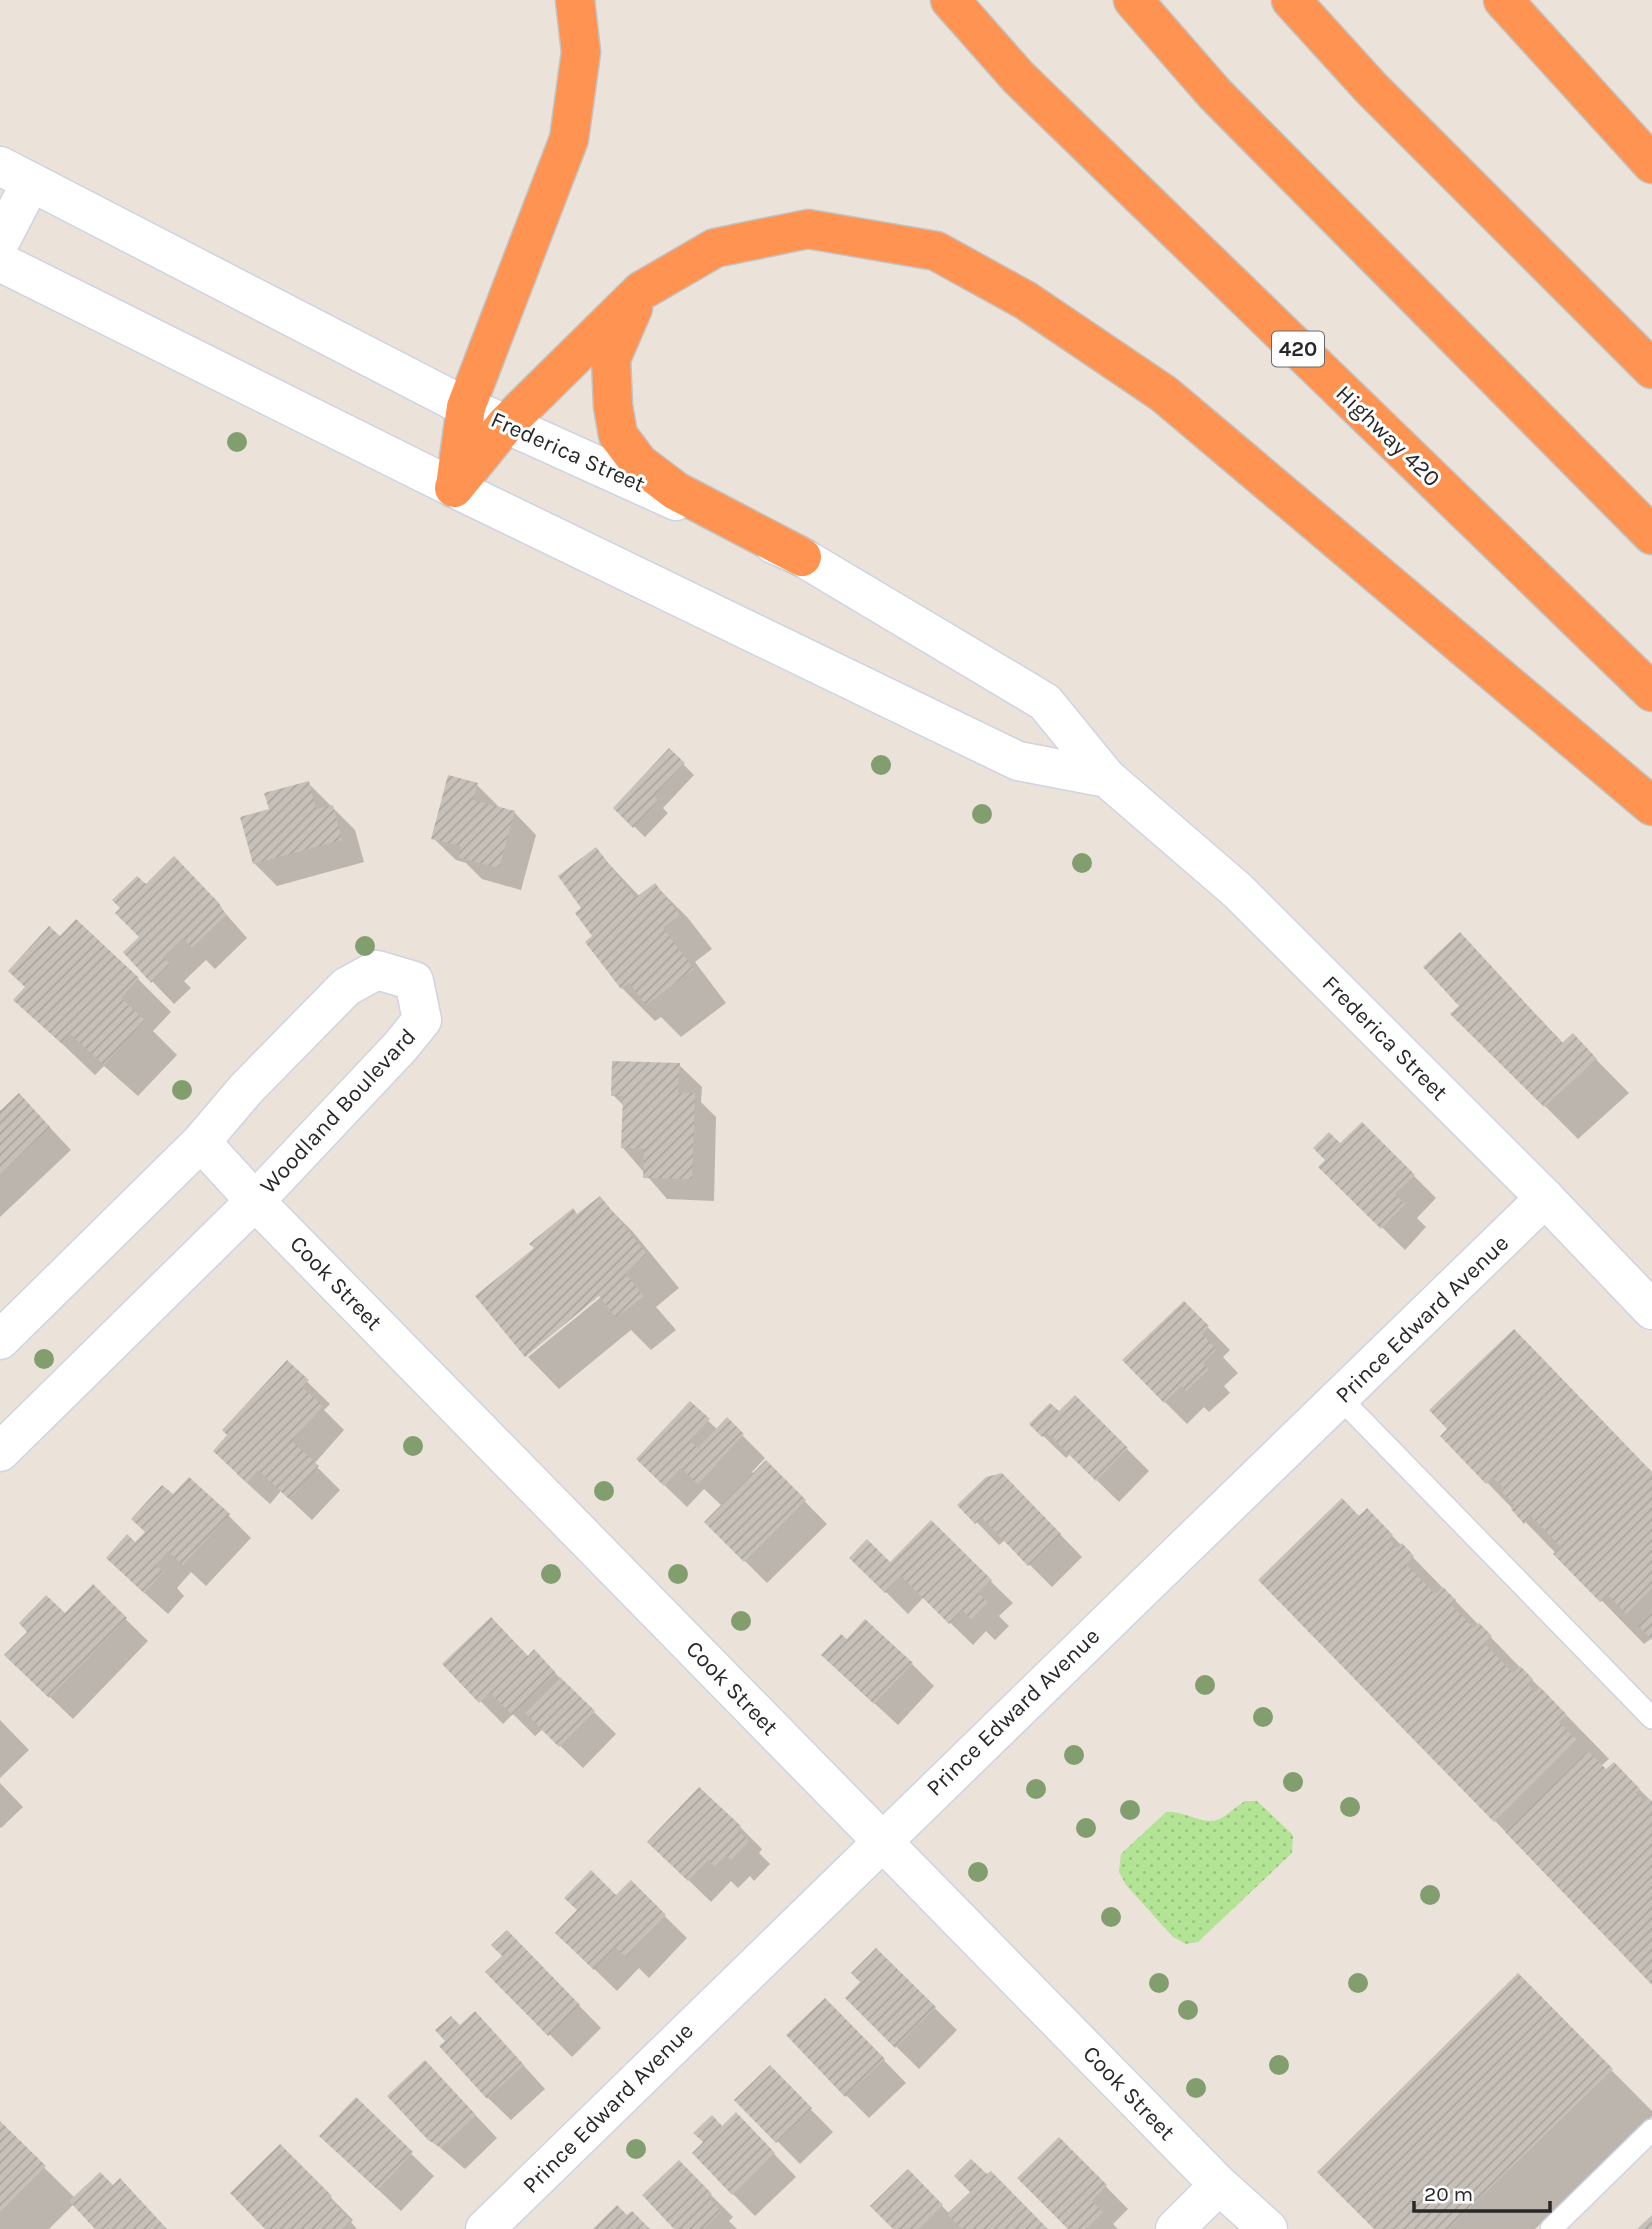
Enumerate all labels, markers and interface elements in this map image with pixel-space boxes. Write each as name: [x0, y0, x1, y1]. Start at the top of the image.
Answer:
road number: 420: [1272, 332, 1324, 366]
street label: Highway 420: [1330, 380, 1446, 492]
street label: Frederica Street: [487, 406, 650, 498]
street label: Frederica Street: [1317, 970, 1453, 1106]
street label: Woodland Boulevard: [255, 1023, 421, 1199]
street label: Prince Edward Avenue: [1330, 1229, 1514, 1409]
street label: Cook Street: [284, 1230, 388, 1336]
street label: Prince Edward Avenue: [921, 1622, 1105, 1802]
street label: Cook Street: [680, 1635, 784, 1741]
street label: Prince Edward Avenue: [517, 2017, 699, 2199]
street label: Cook Street: [1077, 2040, 1181, 2146]
scale bar: [1414, 2170, 1550, 2214]
text: 20 m: [1424, 2182, 1473, 2206]

